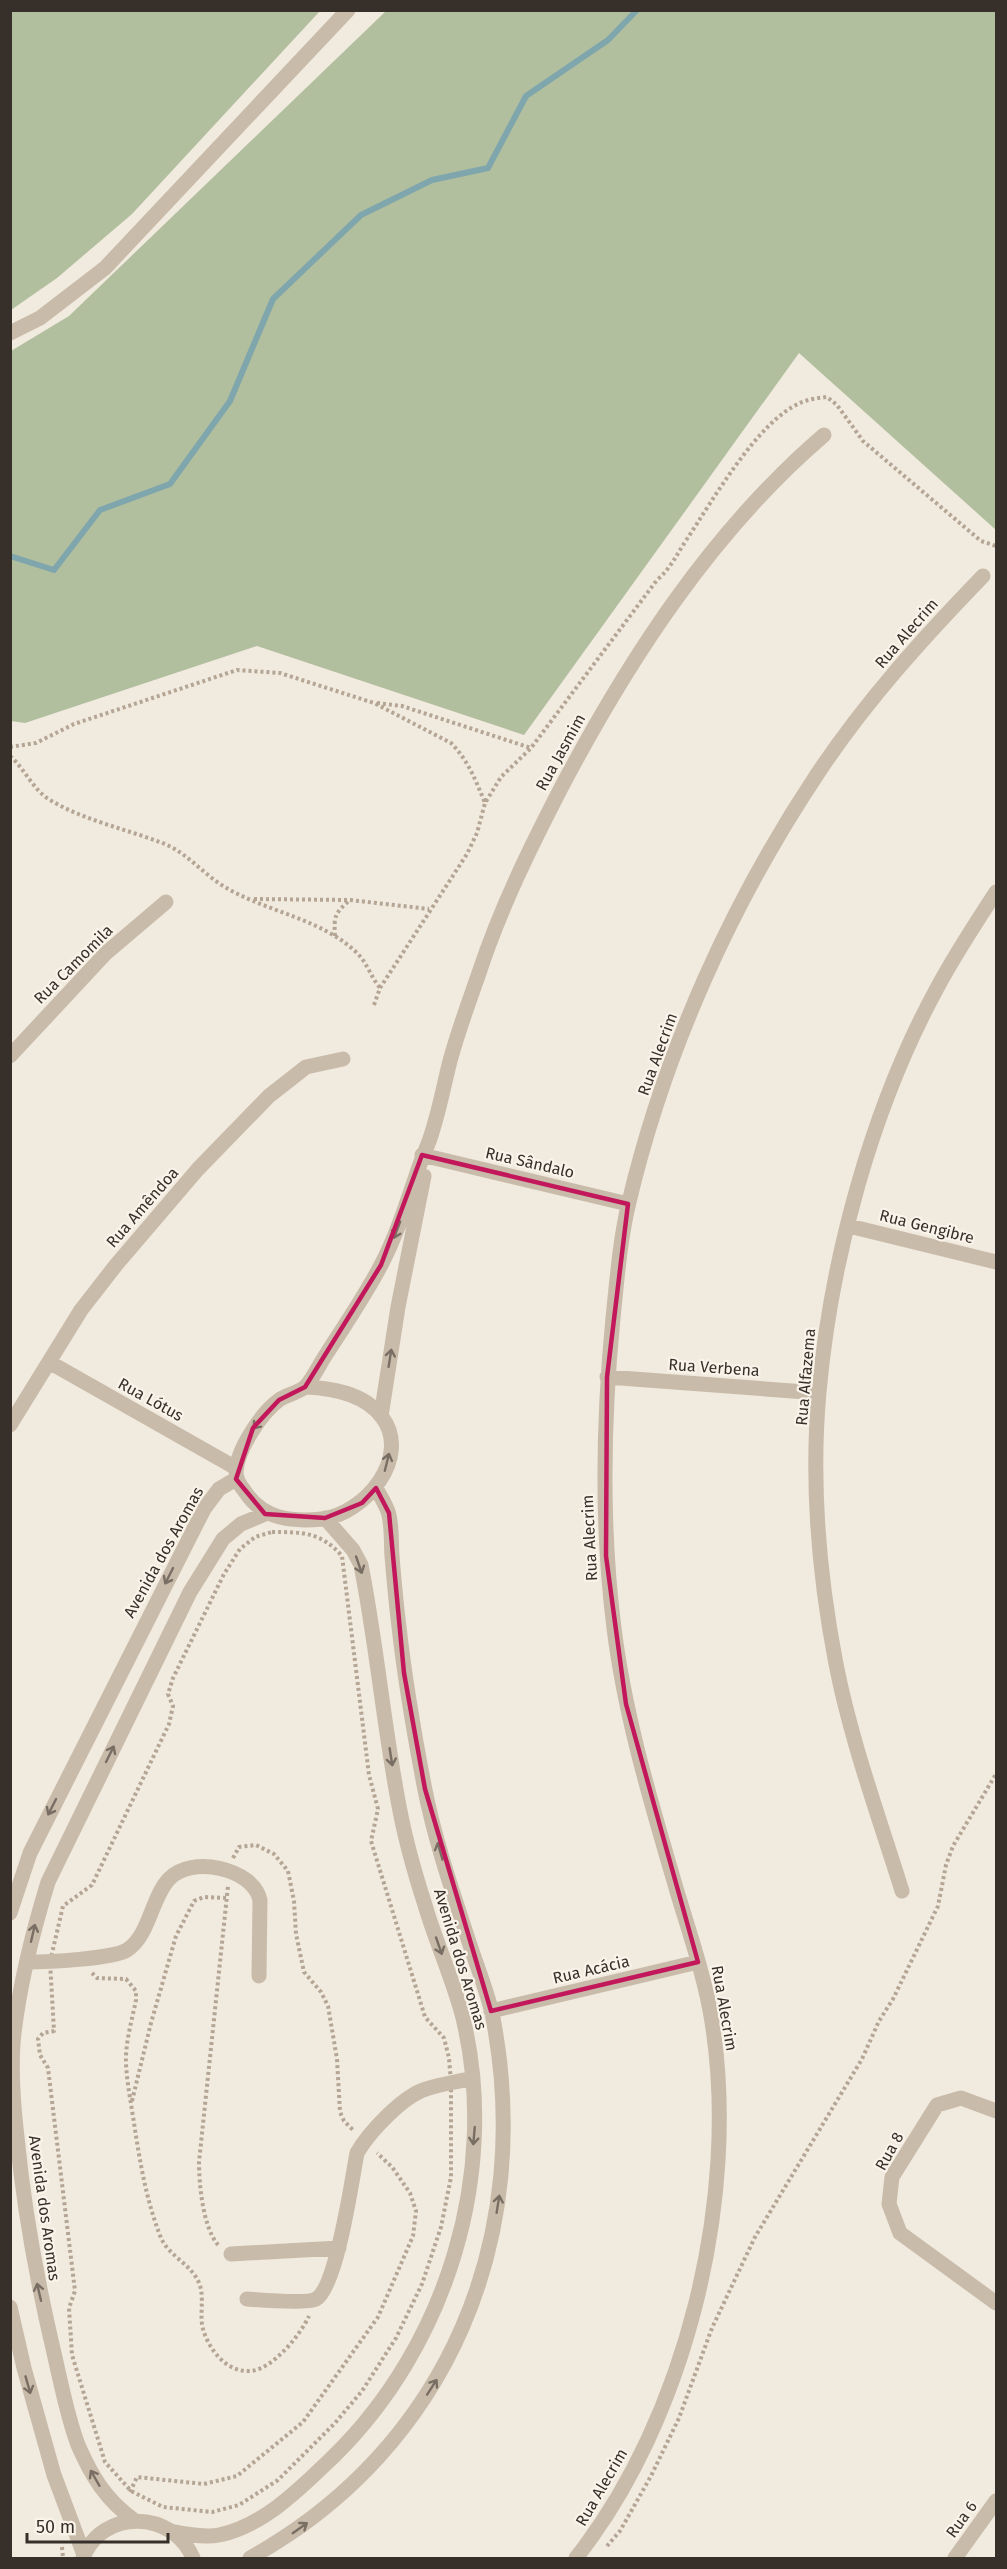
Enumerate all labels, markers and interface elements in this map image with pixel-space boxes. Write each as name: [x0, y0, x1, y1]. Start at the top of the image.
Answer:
street label: Rua Alecrim: [871, 594, 942, 672]
street label: Rua Jasmim: [532, 711, 589, 794]
street label: Rua Camomila: [30, 921, 117, 1008]
street label: Rua Alecrim: [634, 1010, 681, 1098]
street label: Rua Sândalo: [484, 1143, 576, 1182]
street label: Rua Amêndoa: [102, 1163, 182, 1251]
street label: Rua Gengibre: [878, 1206, 976, 1247]
one-way arrow: [391, 1221, 402, 1239]
street label: Rua Alfazema: [792, 1328, 819, 1426]
one-way arrow: [385, 1349, 396, 1369]
street label: Rua Verbena: [668, 1355, 760, 1380]
street label: Rua Lótus: [115, 1374, 187, 1425]
one-way arrow: [252, 1414, 266, 1429]
one-way arrow: [382, 1452, 393, 1471]
street label: Avenida dos Aromas: [120, 1483, 207, 1621]
street label: Rua Alecrim: [578, 1494, 601, 1582]
one-way arrow: [355, 1555, 366, 1574]
one-way arrow: [163, 1567, 174, 1585]
one-way arrow: [104, 1745, 116, 1763]
one-way arrow: [386, 1747, 397, 1766]
one-way arrow: [46, 1797, 58, 1815]
one-way arrow: [434, 1842, 445, 1861]
street label: Avenida dos Aromas: [430, 1886, 491, 2032]
one-way arrow: [28, 1924, 40, 1943]
one-way arrow: [434, 1936, 445, 1955]
street label: Rua Acácia: [551, 1951, 631, 1988]
street label: Rua Alecrim: [708, 1964, 741, 2052]
one-way arrow: [468, 2125, 479, 2145]
street label: Rua 8: [871, 2129, 908, 2174]
street label: Avenida dos Aromas: [25, 2134, 64, 2282]
one-way arrow: [493, 2195, 504, 2215]
one-way arrow: [33, 2283, 45, 2302]
one-way arrow: [23, 2375, 34, 2394]
one-way arrow: [425, 2378, 438, 2395]
street label: Rua Alecrim: [572, 2445, 631, 2529]
one-way arrow: [89, 2470, 101, 2487]
street label: Rua 6: [942, 2497, 981, 2541]
scale bar: [27, 2506, 168, 2544]
text: 50 m: [36, 2516, 75, 2538]
one-way arrow: [291, 2522, 307, 2534]

